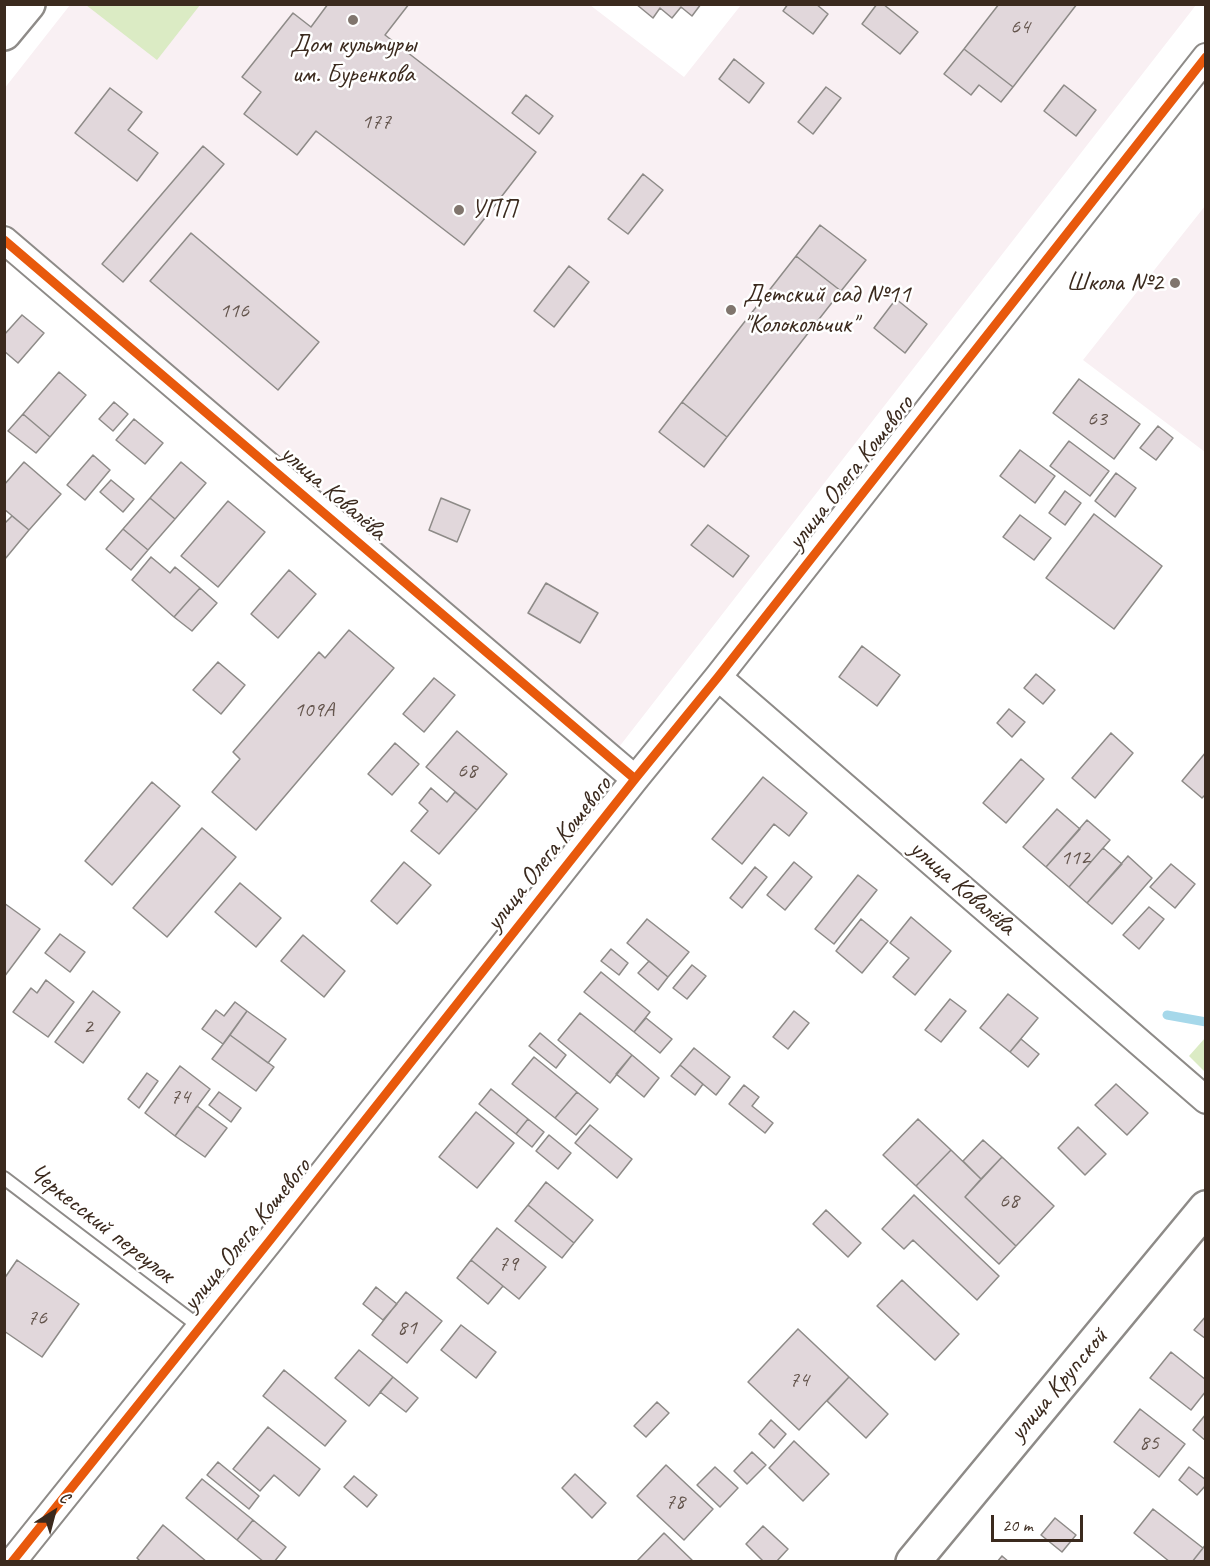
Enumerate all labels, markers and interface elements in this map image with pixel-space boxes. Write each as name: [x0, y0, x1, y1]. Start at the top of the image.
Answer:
marker: Дом культуры им. Буренкова: [346, 13, 360, 27]
house number: 64: [1010, 14, 1030, 40]
place label: Дом культуры им. Буренкова: [290, 29, 416, 90]
house number: 177: [361, 109, 391, 135]
place label: УПП: [471, 194, 515, 226]
marker: УПП: [452, 203, 466, 217]
place label: Школа №2: [1066, 267, 1163, 299]
marker: Школа №2: [1168, 276, 1182, 290]
place label: Детский сад №11 "Колокольчик": [743, 279, 911, 340]
house number: 116: [219, 298, 249, 324]
marker: Детский сад №11 "Колокольчик": [724, 303, 738, 317]
street label: улица Олега Кошевого: [781, 390, 921, 556]
house number: 63: [1087, 406, 1107, 432]
street label: улица Ковалёва: [273, 438, 393, 548]
house number: 109А: [294, 697, 334, 723]
house number: 68: [457, 758, 477, 784]
street label: улица Олега Кошевого: [479, 771, 619, 937]
street label: улица Ковалёва: [902, 833, 1022, 943]
house number: 112: [1060, 845, 1090, 871]
house number: 2: [83, 1014, 93, 1040]
house number: 74: [170, 1084, 190, 1110]
street label: улица Олега Кошевого: [176, 1152, 318, 1318]
street label: Черкесский переулок: [22, 1157, 180, 1291]
house number: 68: [999, 1188, 1019, 1214]
house number: 79: [498, 1251, 518, 1277]
house number: 76: [27, 1305, 47, 1331]
house number: 81: [397, 1315, 417, 1341]
street label: улица Крупской: [1003, 1322, 1115, 1448]
house number: 74: [789, 1367, 809, 1393]
house number: 85: [1139, 1430, 1159, 1456]
north arrow: [24, 1482, 84, 1542]
text: С: [56, 1487, 74, 1508]
house number: 78: [665, 1489, 685, 1515]
scale bar: [994, 1503, 1086, 1541]
text: 20 m: [1002, 1514, 1033, 1536]

